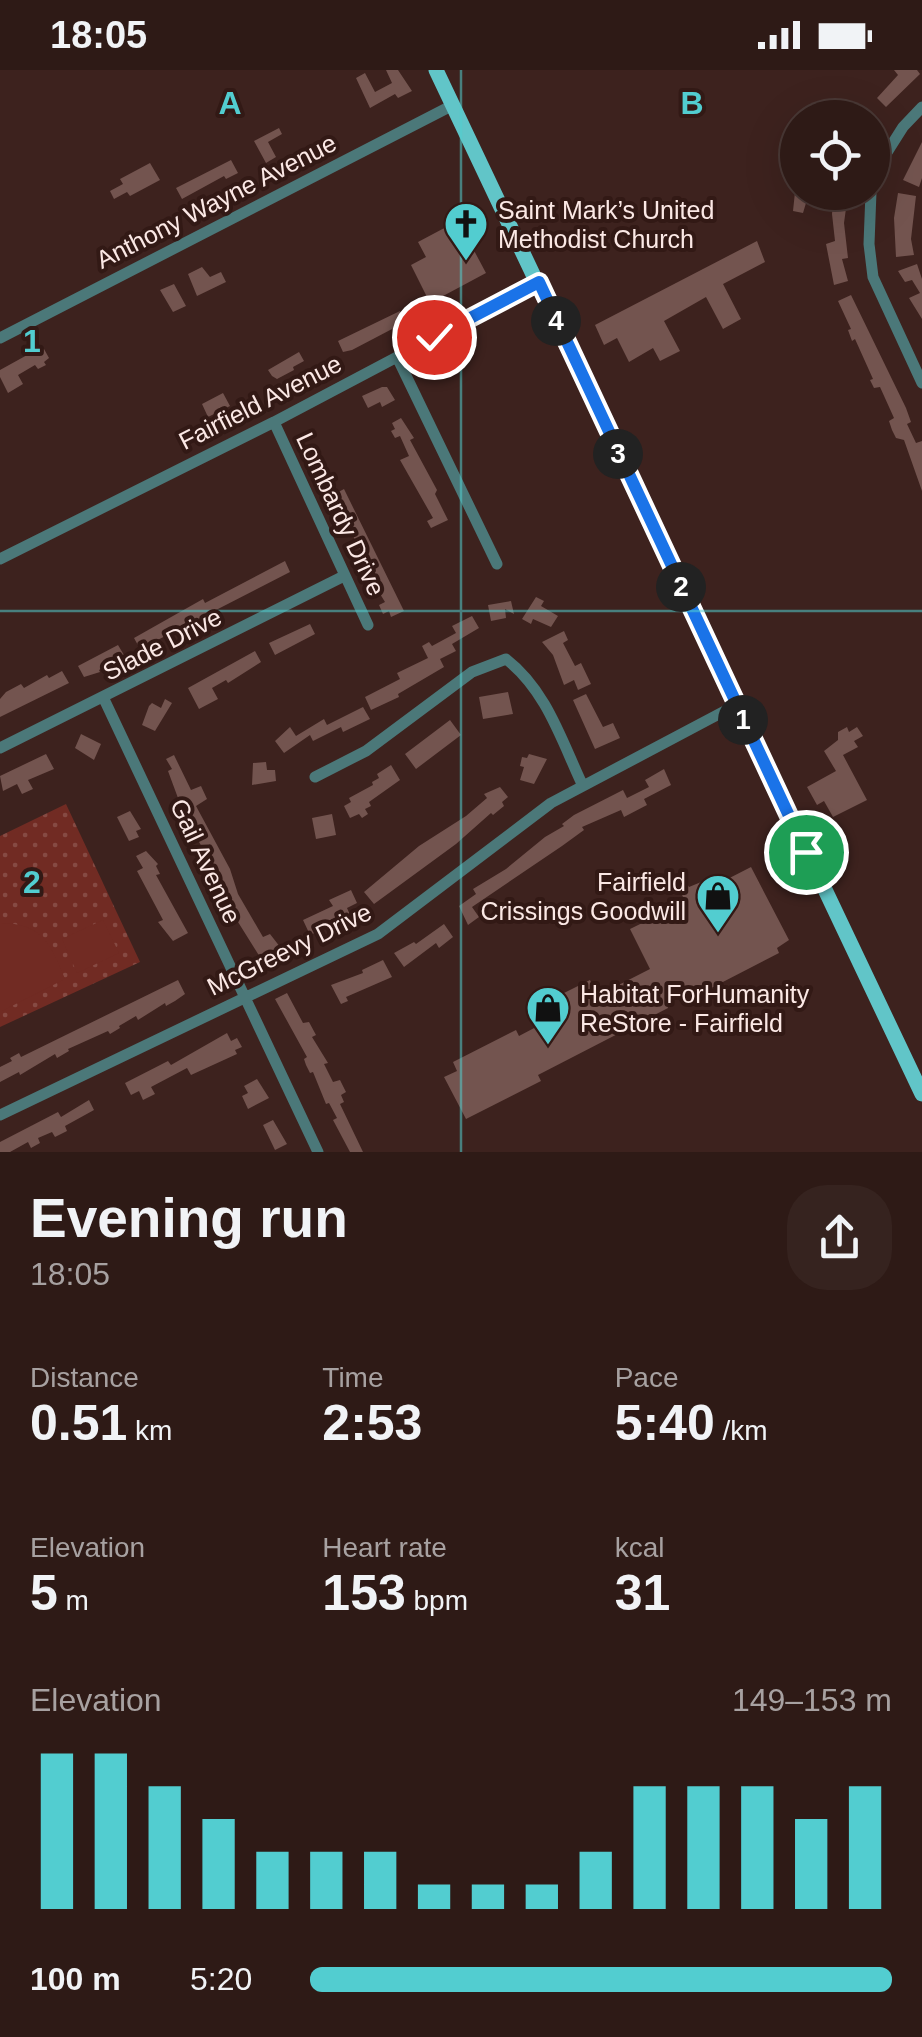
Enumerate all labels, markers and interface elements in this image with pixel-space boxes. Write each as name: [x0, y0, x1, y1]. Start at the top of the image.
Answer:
text: 18:05: [50, 14, 147, 56]
text: A: [218, 85, 242, 121]
text: B: [680, 85, 704, 121]
map controls: [780, 100, 890, 210]
button: locate: [780, 100, 890, 210]
street label: Anthony Wayne Avenue: [91, 128, 341, 274]
place label: Saint Mark’s United Methodist Church: [498, 196, 714, 253]
church icon: Saint Mark’s United Methodist Church: [443, 201, 489, 262]
pin: [392, 295, 477, 380]
pin: 4: [531, 296, 581, 346]
text: 4: [548, 305, 564, 336]
icon: check: [407, 310, 462, 365]
text: 1: [23, 323, 41, 359]
street label: Fairfield Avenue: [174, 349, 346, 455]
street label: Lombardy Drive: [291, 428, 391, 600]
pin: 3: [593, 429, 643, 479]
text: 3: [610, 438, 626, 469]
pin: 2: [656, 562, 706, 612]
text: 2: [673, 571, 689, 602]
street label: Slade Drive: [98, 602, 226, 686]
pin: 1: [718, 695, 768, 745]
text: 1: [735, 704, 751, 735]
street label: Gail Avenue: [165, 794, 247, 928]
pin: [764, 810, 849, 895]
icon: arrive: [779, 825, 834, 880]
text: 2: [23, 864, 41, 900]
place label: Fairfield Crissings Goodwill: [480, 868, 686, 925]
shop icon: Fairfield Crissings Goodwill: [695, 873, 741, 934]
street label: McGreevy Drive: [202, 897, 376, 1001]
place label: Habitat ForHumanity ReStore - Fairfield: [580, 980, 810, 1037]
shop icon: Habitat ForHumanity ReStore - Fairfield: [525, 985, 571, 1046]
button: share: [787, 1185, 892, 1290]
text: Evening run: [30, 1187, 348, 1249]
text: 18:05: [30, 1256, 110, 1292]
text: Distance: [30, 1362, 139, 1393]
text: Time: [322, 1362, 384, 1393]
text: Pace: [615, 1362, 678, 1393]
text: 0.51: [30, 1395, 127, 1451]
text: 2:53: [322, 1395, 422, 1451]
text: 5:40: [615, 1395, 715, 1451]
text: km: [127, 1415, 172, 1446]
text: /km: [715, 1415, 768, 1446]
text: Elevation: [30, 1532, 145, 1563]
text: Heart rate: [322, 1532, 447, 1563]
text: kcal: [615, 1532, 664, 1563]
text: 5: [30, 1565, 58, 1621]
text: 153: [322, 1565, 406, 1621]
text: 31: [615, 1565, 670, 1621]
text: m: [58, 1585, 89, 1616]
text: bpm: [406, 1585, 468, 1616]
text: Elevation: [30, 1682, 162, 1718]
text: 149–153 m: [732, 1682, 892, 1718]
text: 100 m: [30, 1961, 121, 1997]
text: 5:20: [190, 1961, 252, 1997]

